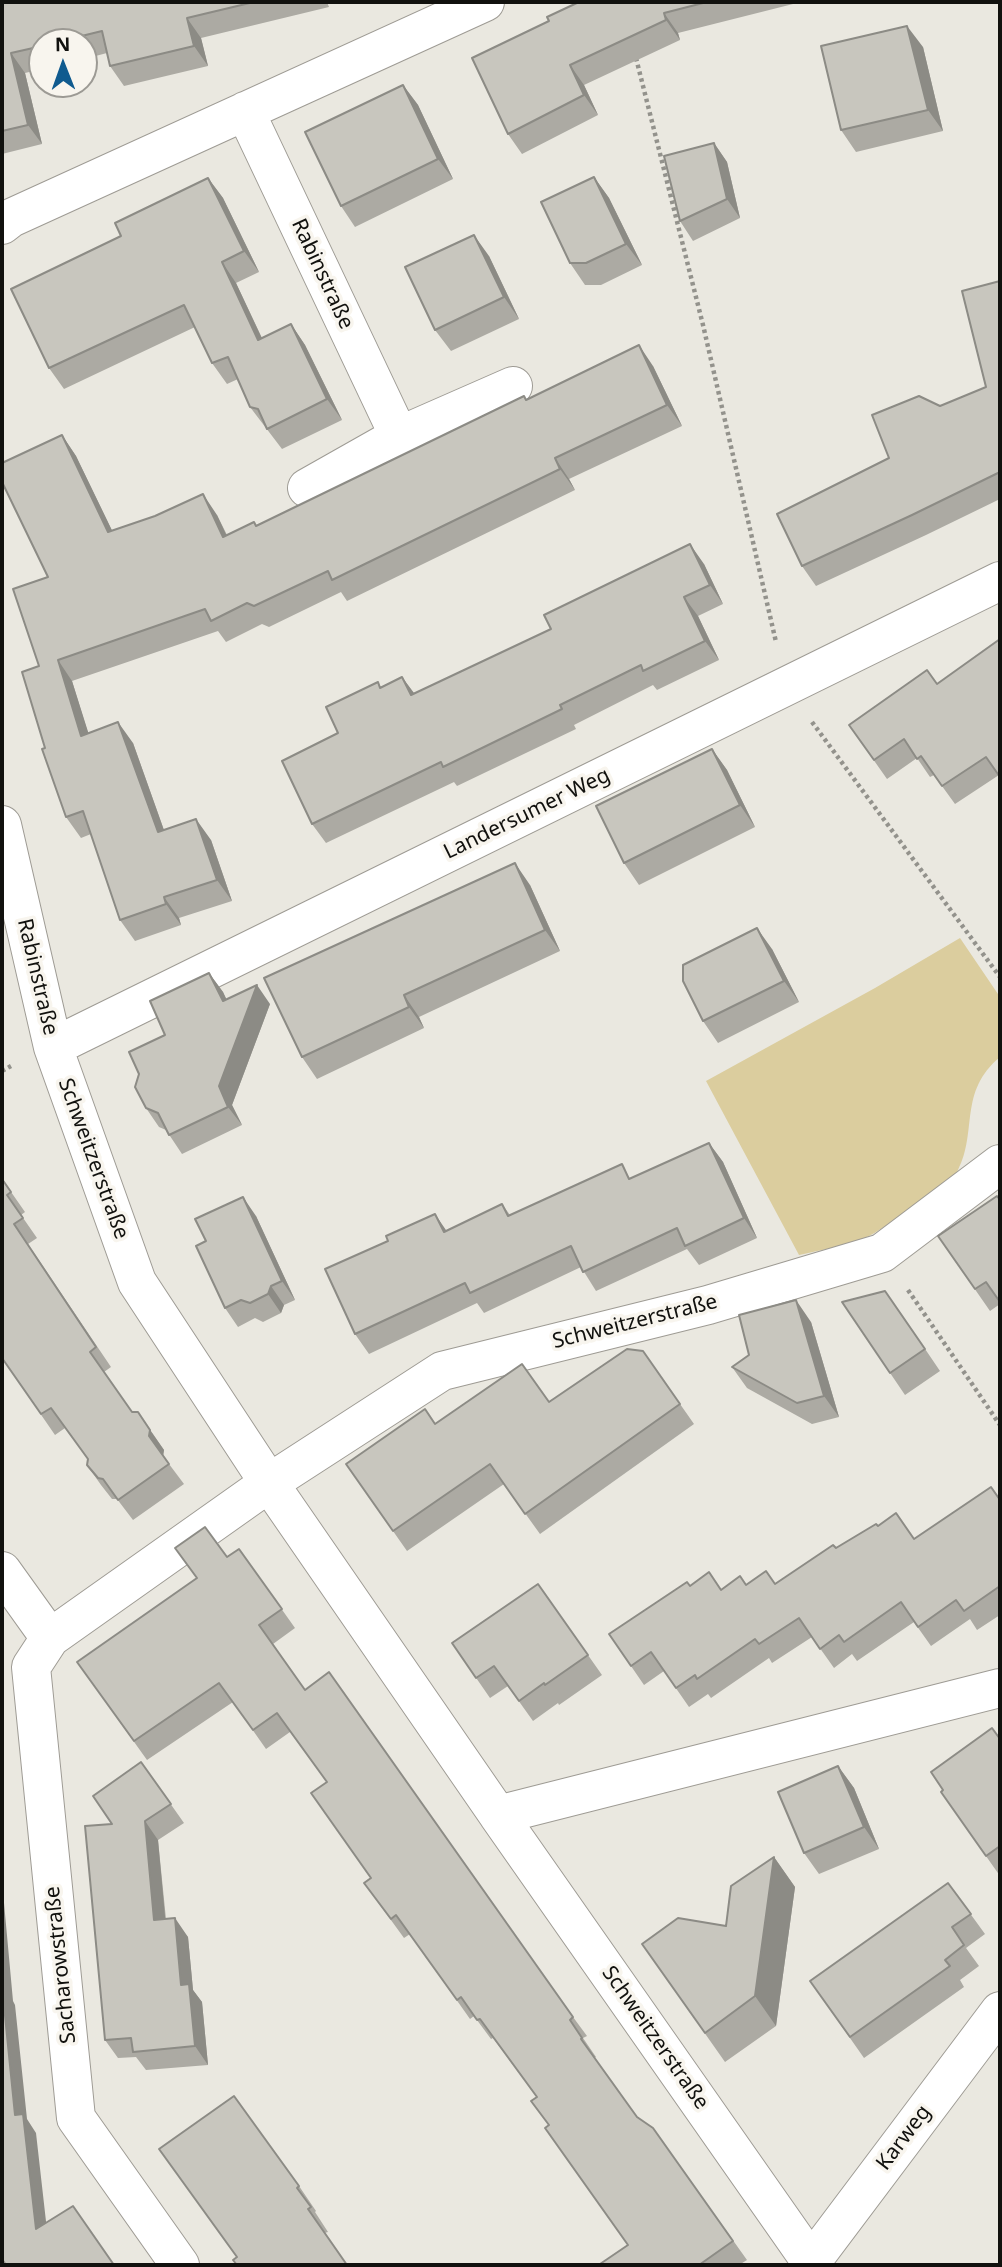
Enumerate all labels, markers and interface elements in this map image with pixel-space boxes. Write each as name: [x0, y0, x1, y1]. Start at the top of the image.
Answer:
north arrow: [28, 28, 98, 98]
text: N: [55, 31, 71, 57]
street label: Rabinstraße: [285, 215, 359, 333]
street label: Landersumer Weg: [440, 763, 614, 865]
street label: Rabinstraße: [11, 916, 63, 1038]
street label: Schweitzerstraße: [52, 1075, 134, 1243]
street label: Schweitzerstraße: [550, 1289, 720, 1355]
street label: Sacharowstraße: [40, 1885, 82, 2045]
street label: Schweitzerstraße: [596, 1962, 714, 2114]
street label: Karweg: [871, 2101, 937, 2175]

